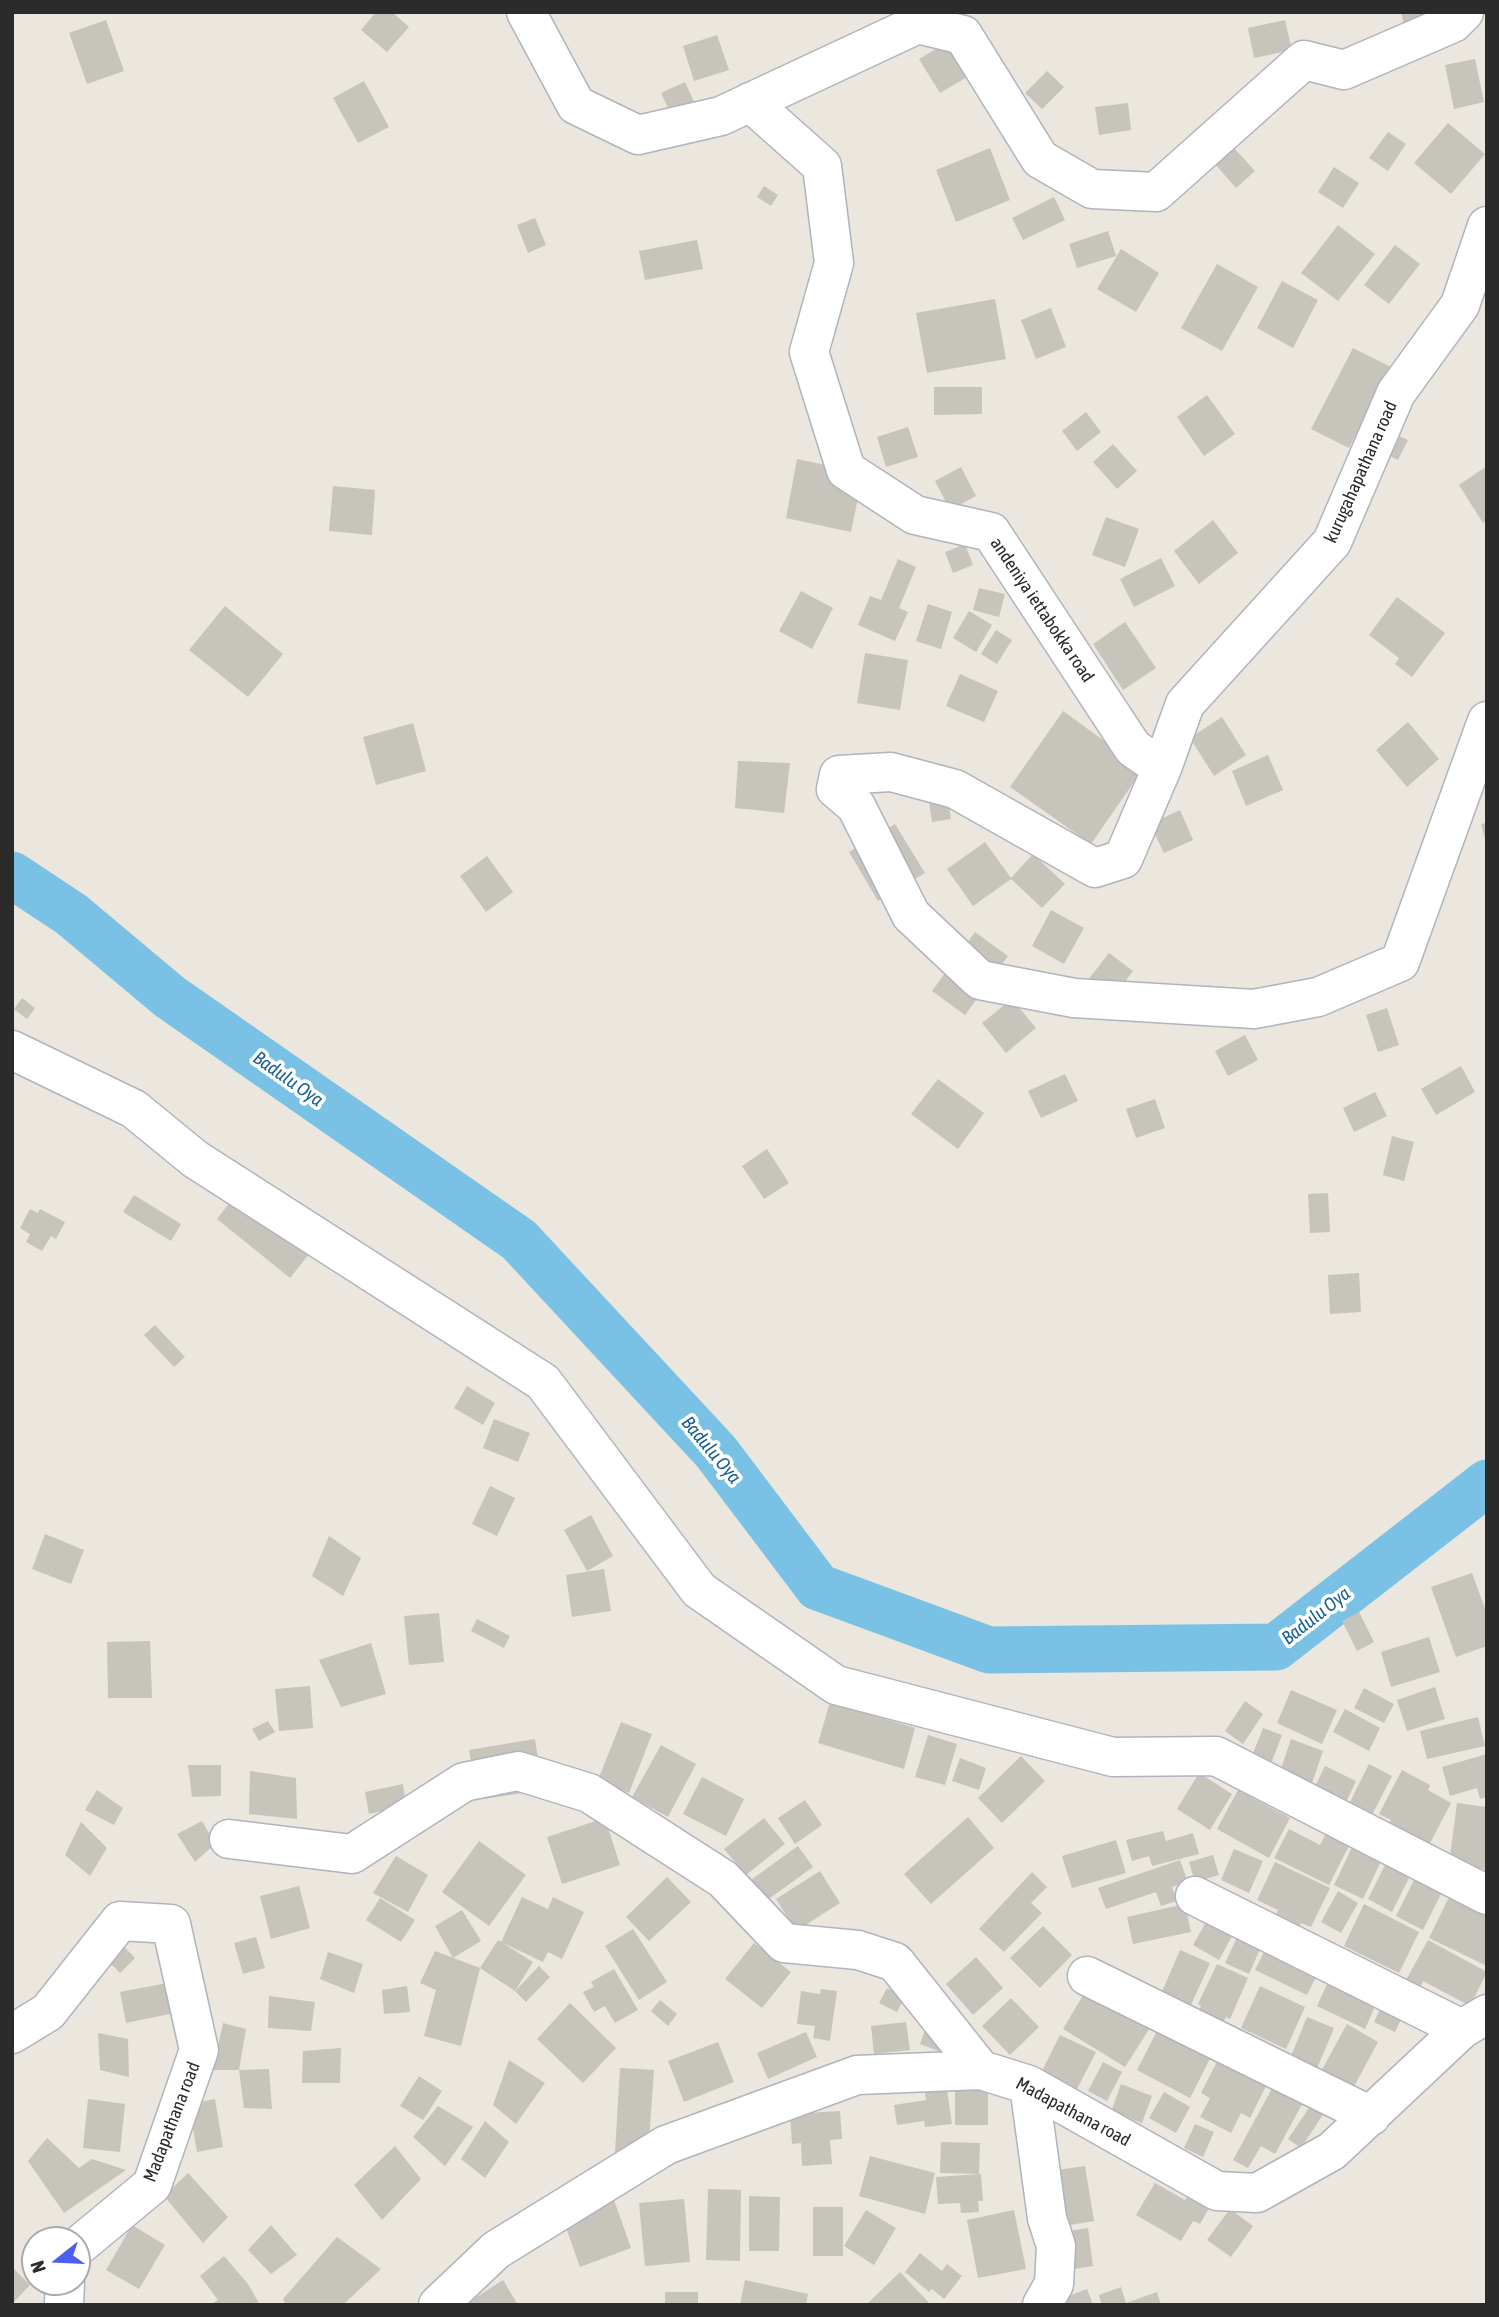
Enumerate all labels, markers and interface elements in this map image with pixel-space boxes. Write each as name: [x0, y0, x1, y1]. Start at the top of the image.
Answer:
street label: kurugahapathana road: [1320, 398, 1402, 546]
street label: andeniya iettabokka road: [985, 533, 1099, 687]
water label: Badulu Oya: [249, 1047, 327, 1111]
water label: Badulu Oya: [676, 1412, 746, 1488]
water label: Badulu Oya: [1277, 1582, 1355, 1650]
street label: Madapathana road: [139, 2059, 205, 2185]
street label: Madapathana road: [1012, 2073, 1134, 2151]
north arrow: [21, 2226, 91, 2296]
text: N: [26, 2258, 50, 2276]

